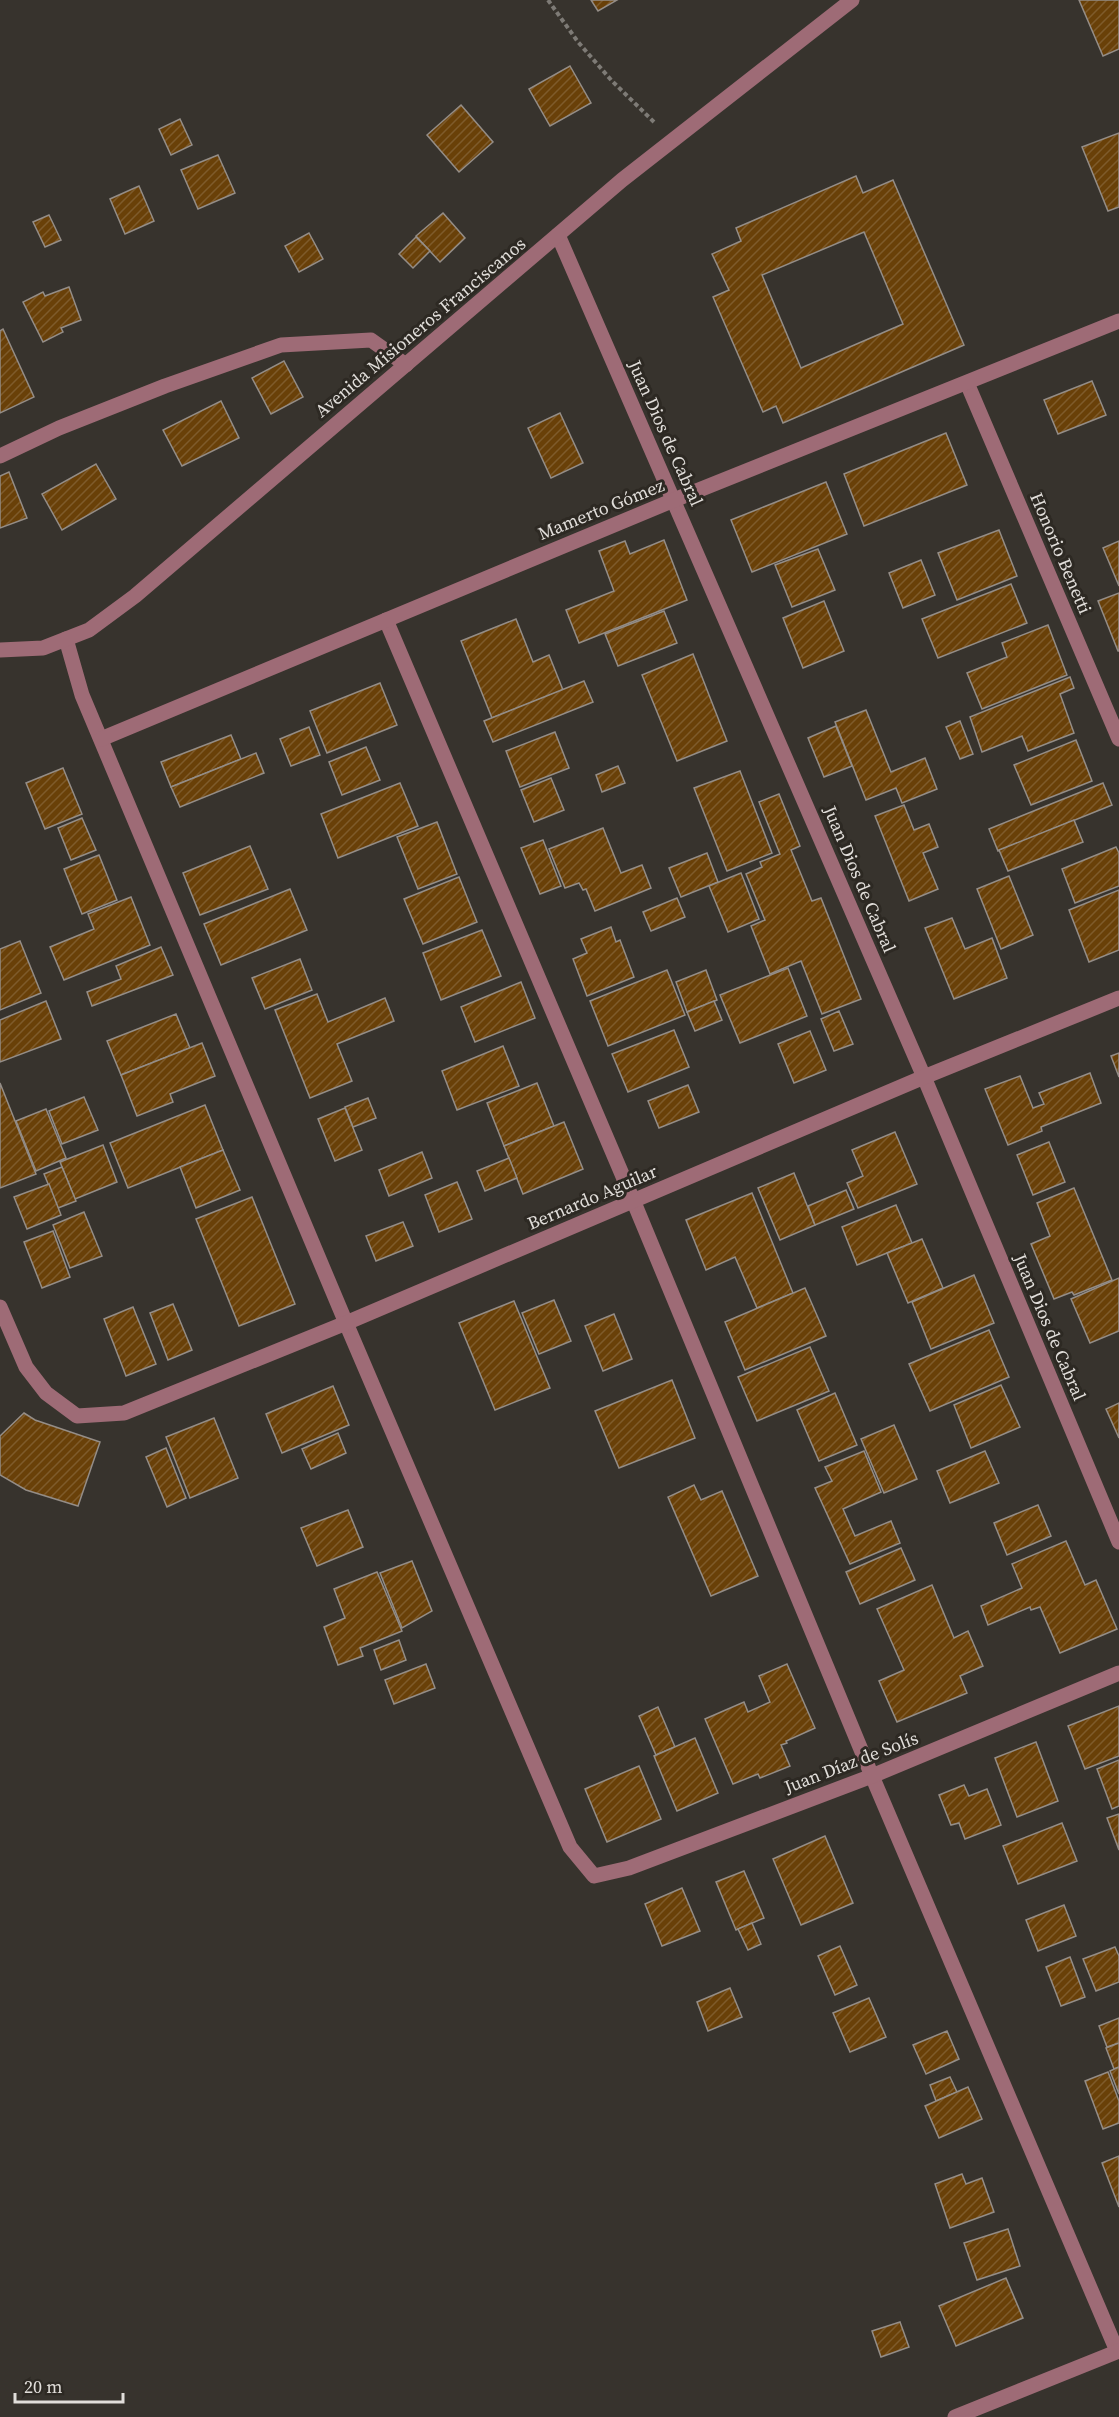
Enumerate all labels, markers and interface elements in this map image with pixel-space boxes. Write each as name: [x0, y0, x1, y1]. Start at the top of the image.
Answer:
street label: Avenida Misioneros Franciscanos: [309, 231, 531, 423]
street label: Juan Dios de Cabral: [622, 355, 709, 510]
street label: Mamerto Gómez: [534, 472, 668, 546]
street label: Honorio Benetti: [1024, 489, 1098, 617]
street label: Juan Dios de Cabral: [817, 801, 902, 956]
street label: Bernardo Aguilar: [523, 1158, 661, 1236]
street label: Juan Dios de Cabral: [1007, 1249, 1092, 1404]
street label: Juan Díaz de Solís: [779, 1725, 922, 1799]
scale bar: [15, 2366, 123, 2404]
text: 20 m: [24, 2374, 62, 2399]

